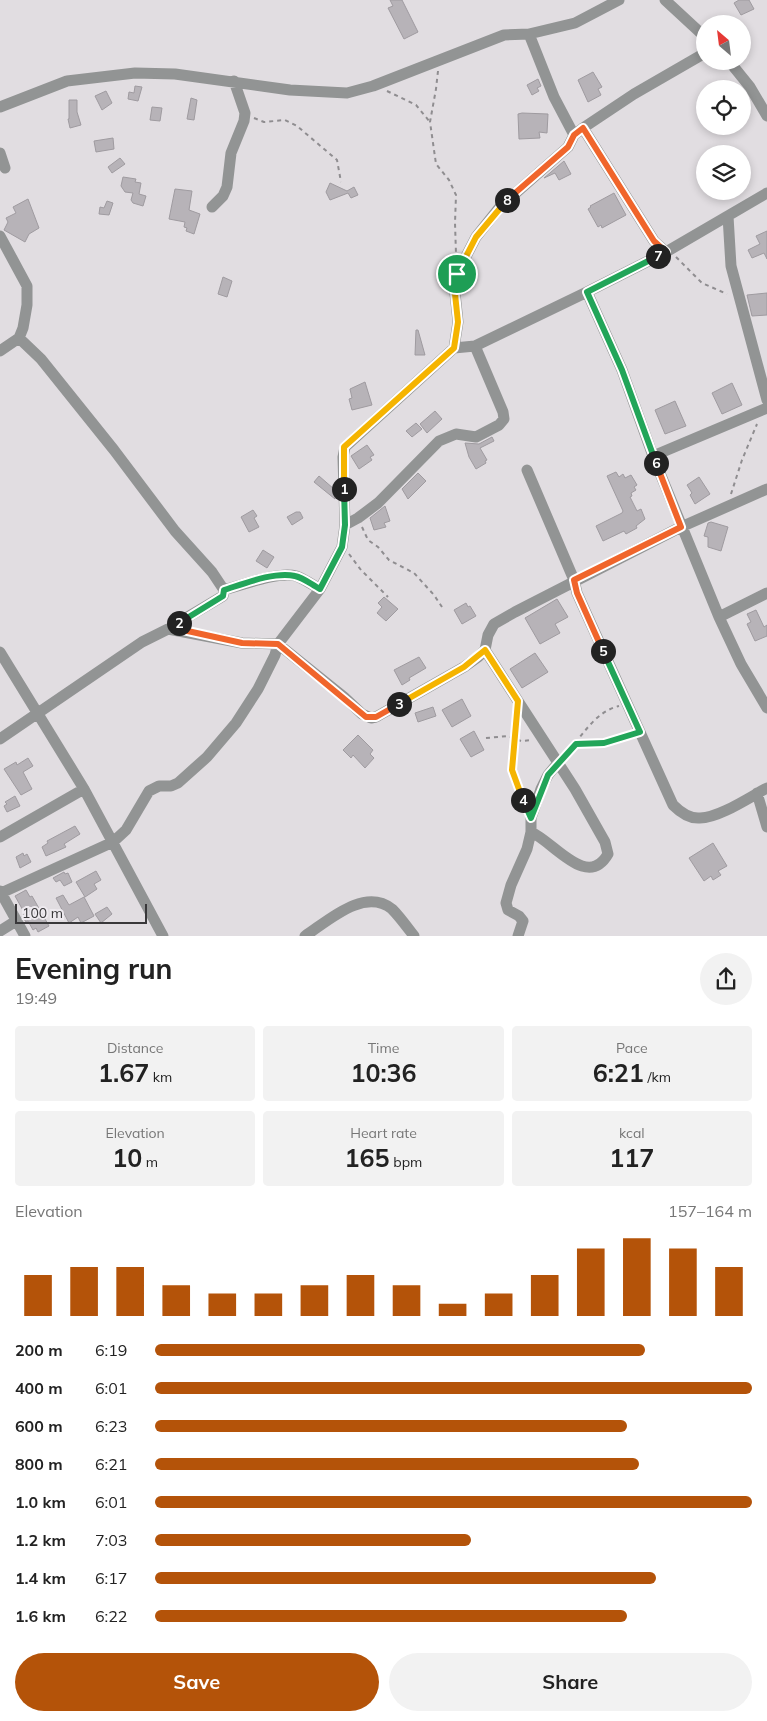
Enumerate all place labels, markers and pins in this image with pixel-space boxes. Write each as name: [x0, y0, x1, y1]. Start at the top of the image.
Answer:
pin: 8: [494, 188, 520, 212]
pin: 7: [646, 244, 670, 268]
pin: [436, 253, 478, 295]
pin: 6: [644, 450, 668, 476]
pin: 1: [332, 476, 356, 502]
pin: 2: [166, 610, 192, 636]
pin: 5: [590, 638, 616, 664]
pin: 3: [386, 692, 412, 716]
pin: 4: [510, 788, 536, 812]

